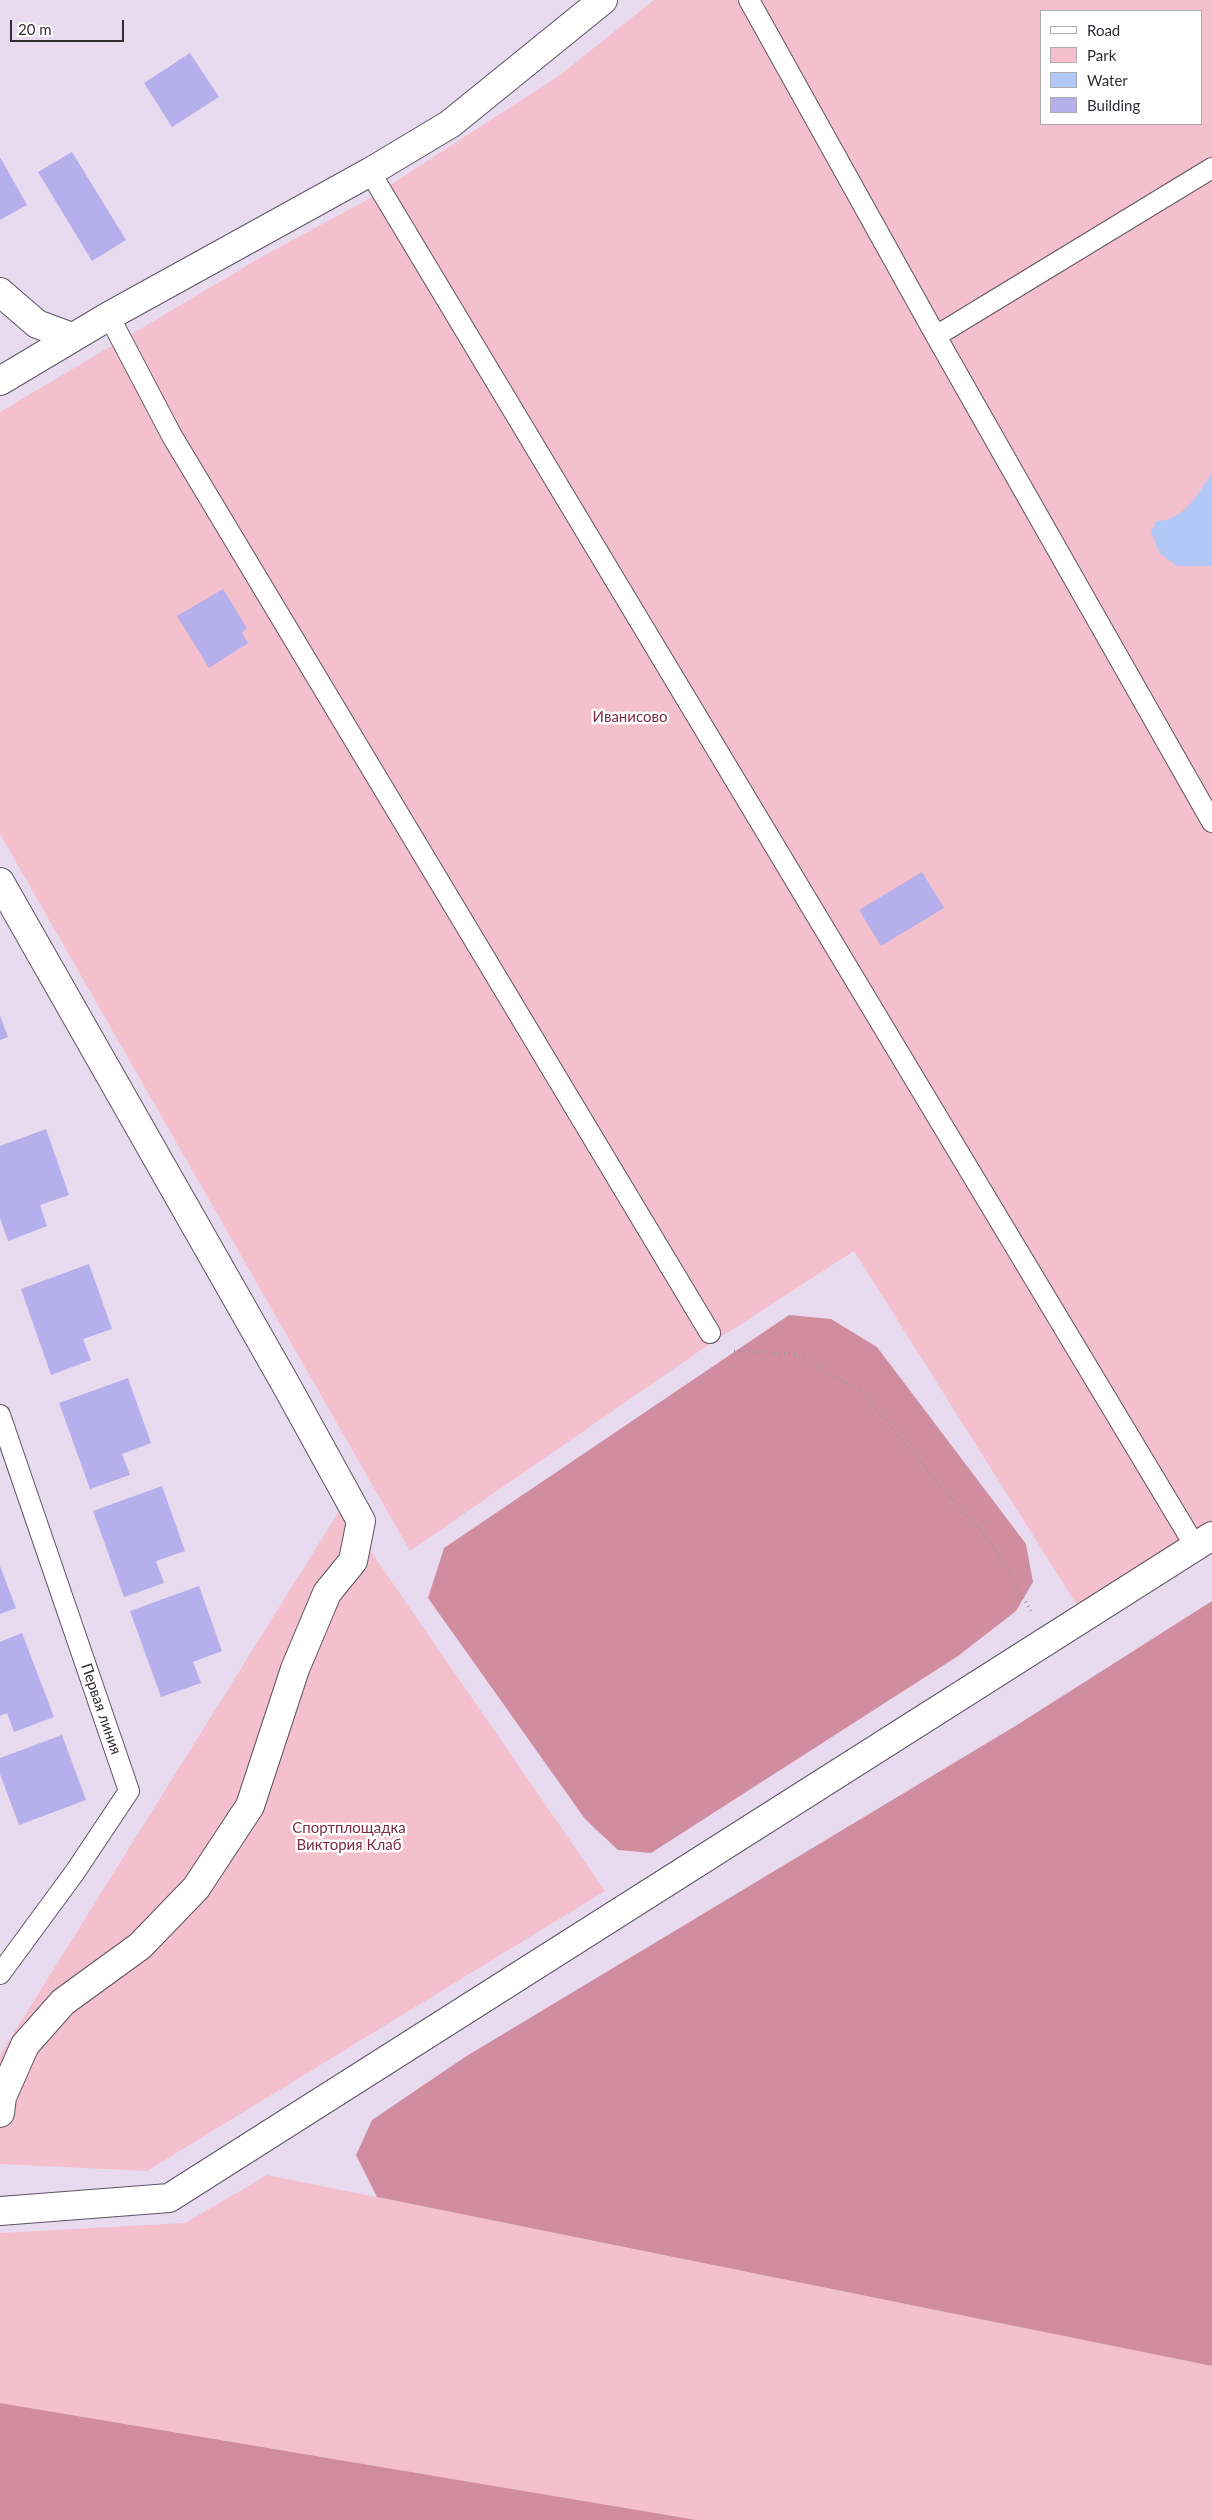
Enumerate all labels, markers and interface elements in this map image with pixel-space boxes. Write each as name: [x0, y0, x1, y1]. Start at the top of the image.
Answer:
scale bar: [12, 10, 126, 42]
legend: [1040, 10, 1202, 125]
text: 20 m: [18, 20, 52, 38]
text: Road: [1087, 21, 1120, 39]
text: Park: [1087, 46, 1116, 64]
text: Water: [1087, 71, 1128, 89]
text: Building: [1087, 96, 1140, 114]
park label: Иванисово: [593, 708, 667, 726]
street label: Первая линия: [77, 1661, 125, 1757]
park label: Спортплощадка Виктория Клаб: [292, 1819, 406, 1854]

